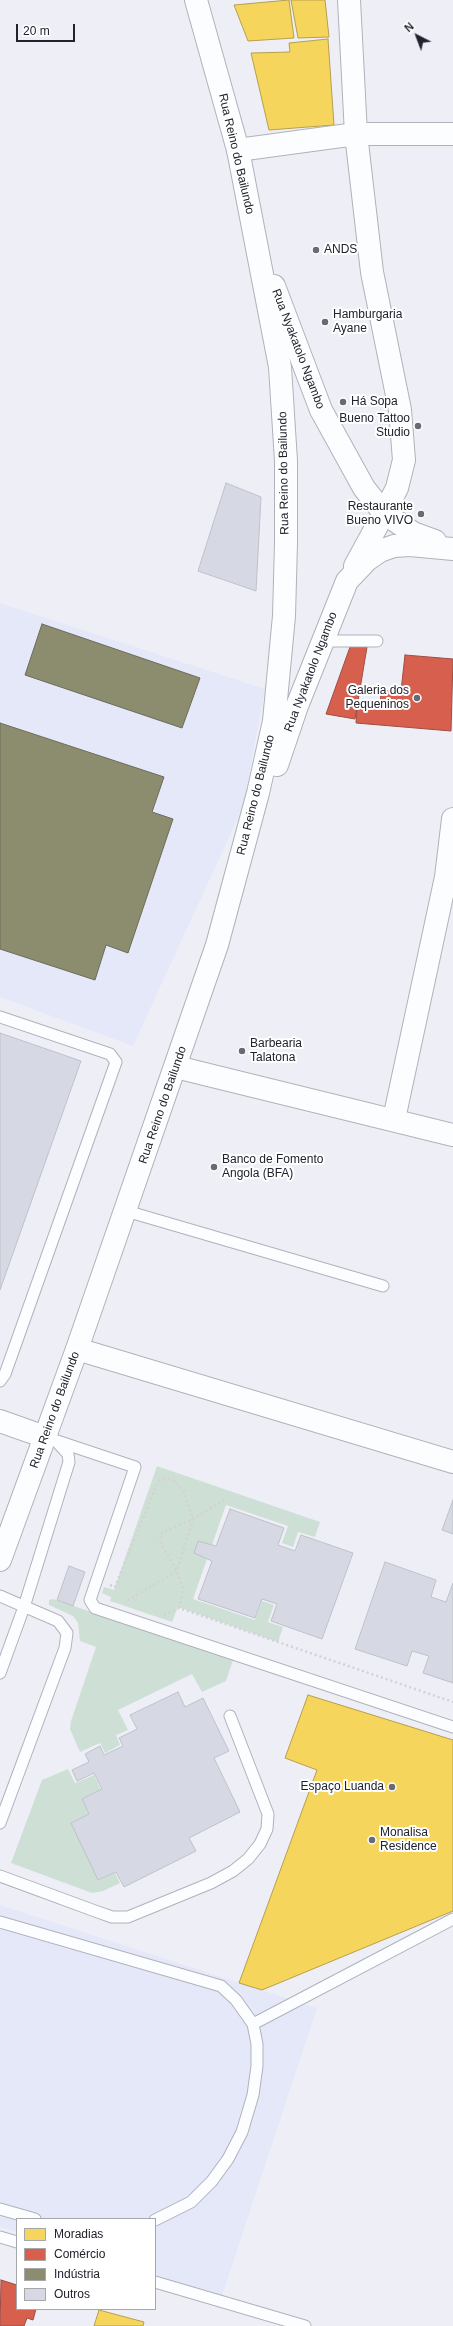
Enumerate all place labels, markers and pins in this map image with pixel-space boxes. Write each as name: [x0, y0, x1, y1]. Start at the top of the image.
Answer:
place label: ANDS: [324, 243, 357, 257]
marker: ANDS: [311, 245, 321, 255]
place label: Hamburgaria Ayane: [333, 308, 402, 336]
marker: Hamburgaria Ayane: [320, 317, 330, 327]
place label: Há Sopa: [351, 395, 398, 409]
marker: Há Sopa: [338, 397, 348, 407]
place label: Bueno Tattoo Studio: [339, 412, 410, 440]
marker: Bueno Tattoo Studio: [413, 421, 423, 431]
place label: Restaurante Bueno VIVO: [346, 500, 413, 528]
marker: Restaurante Bueno VIVO: [416, 509, 426, 519]
place label: Galeria dos Pequeninos: [346, 684, 409, 712]
marker: Galeria dos Pequeninos: [412, 693, 422, 703]
place label: Barbearia Talatona: [250, 1037, 302, 1065]
marker: Barbearia Talatona: [237, 1046, 247, 1056]
place label: Banco de Fomento Angola (BFA): [222, 1153, 323, 1181]
marker: Banco de Fomento Angola (BFA): [209, 1162, 219, 1172]
place label: Espaço Luanda: [301, 1780, 384, 1794]
marker: Espaço Luanda: [387, 1782, 397, 1792]
place label: Monalisa Residence: [380, 1826, 437, 1854]
marker: Monalisa Residence: [367, 1835, 377, 1845]

